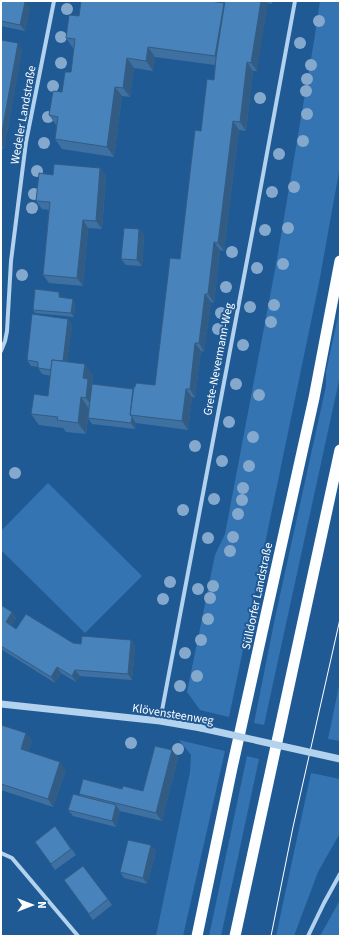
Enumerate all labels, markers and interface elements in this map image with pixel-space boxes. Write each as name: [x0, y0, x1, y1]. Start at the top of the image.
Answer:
street label: Wedeler Landstraße: [6, 64, 41, 166]
street label: Grete-Nevermann-Weg: [199, 301, 238, 417]
street label: Sülldorfer Landstraße: [238, 541, 277, 651]
street label: Klövensteenweg: [131, 700, 215, 729]
north arrow: [12, 885, 52, 925]
text: N: [34, 901, 49, 909]

